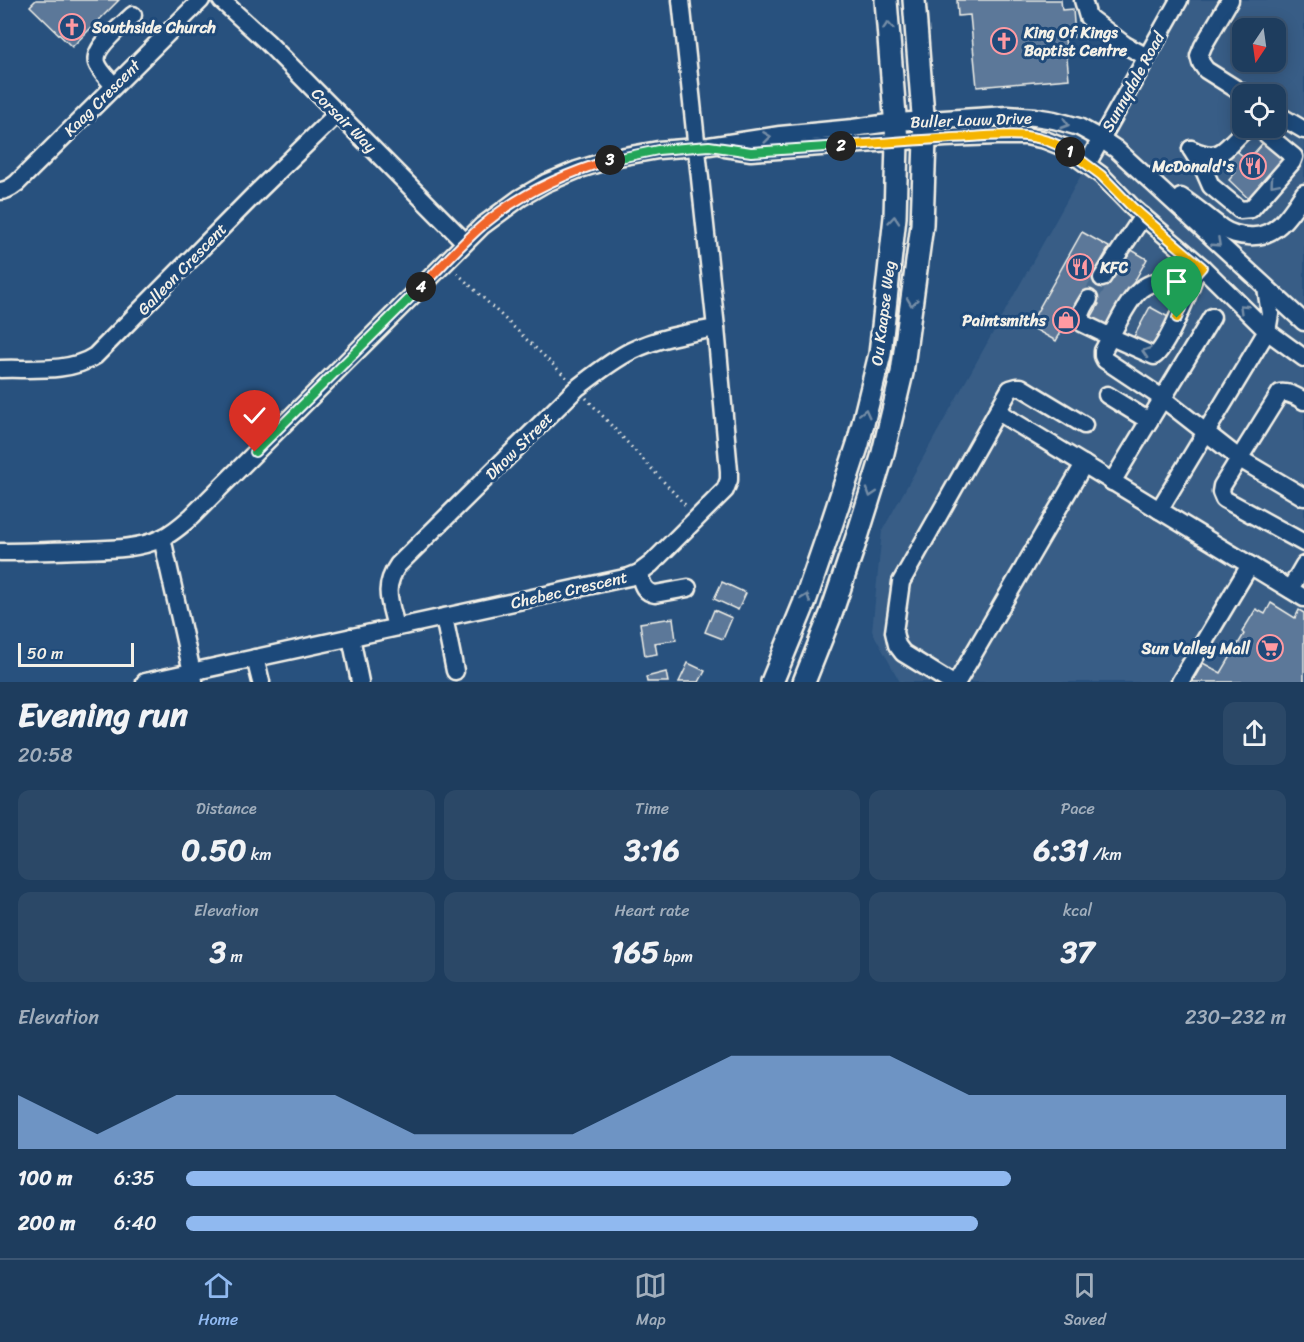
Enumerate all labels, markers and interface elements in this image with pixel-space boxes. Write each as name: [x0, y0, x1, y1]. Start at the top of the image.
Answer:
church icon: Southside Church: [57, 12, 87, 42]
place label: Southside Church: [91, 13, 216, 42]
place label: King Of Kings Baptist Centre: [1023, 18, 1128, 65]
north arrow: [1232, 18, 1286, 72]
map controls: [1232, 18, 1286, 138]
one-way arrow: [882, 21, 895, 30]
street label: Sunnydale Road: [1093, 25, 1173, 138]
church icon: King Of Kings Baptist Centre: [989, 26, 1019, 56]
street label: Kaag Crescent: [56, 52, 148, 144]
street label: Corsair Way: [304, 80, 384, 160]
button: locate: [1232, 84, 1286, 138]
street label: Buller Louw Drive: [910, 103, 1033, 137]
one-way arrow: [1060, 116, 1070, 129]
one-way arrow: [762, 131, 771, 144]
pin: 2: [826, 131, 856, 161]
text: 2: [836, 131, 846, 160]
pin: 1: [1055, 137, 1085, 167]
text: 1: [1067, 137, 1073, 166]
pin: 3: [595, 145, 625, 175]
text: 3: [606, 145, 614, 174]
restaurant icon: McDonald's: [1238, 151, 1268, 181]
place label: McDonald's: [1151, 152, 1235, 181]
one-way arrow: [1270, 176, 1281, 187]
street label: Galleon Crescent: [130, 216, 234, 322]
one-way arrow: [887, 216, 900, 225]
one-way arrow: [1210, 236, 1221, 247]
restaurant icon: KFC: [1065, 252, 1095, 282]
place label: KFC: [1099, 253, 1128, 282]
pin: [1151, 256, 1202, 318]
street label: Ou Kaapse Weg: [862, 259, 904, 367]
icon: arrive: [1160, 265, 1193, 298]
pin: 4: [406, 272, 436, 302]
text: 4: [416, 272, 426, 301]
one-way arrow: [907, 298, 919, 307]
one-way arrow: [1240, 304, 1251, 315]
shop icon: Paintsmiths: [1051, 305, 1081, 335]
place label: Paintsmiths: [962, 306, 1047, 335]
one-way arrow: [1141, 347, 1152, 359]
pin: [229, 390, 280, 452]
icon: check: [238, 399, 271, 432]
street label: Dhow Street: [478, 405, 560, 487]
one-way arrow: [858, 408, 871, 418]
one-way arrow: [866, 487, 878, 498]
street label: Chebec Crescent: [508, 562, 630, 618]
one-way arrow: [798, 593, 811, 604]
supermarket icon: Sun Valley Mall: [1255, 633, 1285, 663]
place label: Sun Valley Mall: [1141, 634, 1251, 663]
text: 50 m: [27, 639, 63, 668]
scale bar: [18, 640, 134, 668]
text: Evening run: [18, 686, 188, 744]
button: share: [1223, 702, 1286, 765]
text: 20:58: [18, 738, 73, 773]
text: Distance: [196, 794, 257, 823]
text: Time: [635, 794, 669, 823]
text: Pace: [1061, 794, 1095, 823]
text: 0.50: [181, 823, 247, 877]
text: 3:16: [624, 823, 680, 877]
text: 6:31: [1033, 823, 1089, 877]
text: km: [247, 840, 271, 869]
text: /km: [1089, 840, 1122, 869]
text: Elevation: [194, 896, 259, 925]
text: Heart rate: [614, 896, 690, 925]
text: kcal: [1063, 896, 1092, 925]
text: 3: [210, 925, 226, 979]
text: 165: [611, 925, 659, 979]
text: 37: [1061, 925, 1094, 979]
text: m: [226, 942, 243, 971]
text: bpm: [659, 942, 693, 971]
text: Elevation: [18, 1000, 99, 1035]
text: 230–232 m: [1185, 1000, 1286, 1035]
text: 100 m: [18, 1161, 72, 1196]
text: 6:35: [114, 1161, 155, 1196]
text: 200 m: [18, 1206, 75, 1241]
text: 6:40: [114, 1206, 157, 1241]
tab: Home: [198, 1269, 238, 1334]
tab: Map: [634, 1269, 667, 1334]
tab: Saved: [1064, 1269, 1106, 1334]

